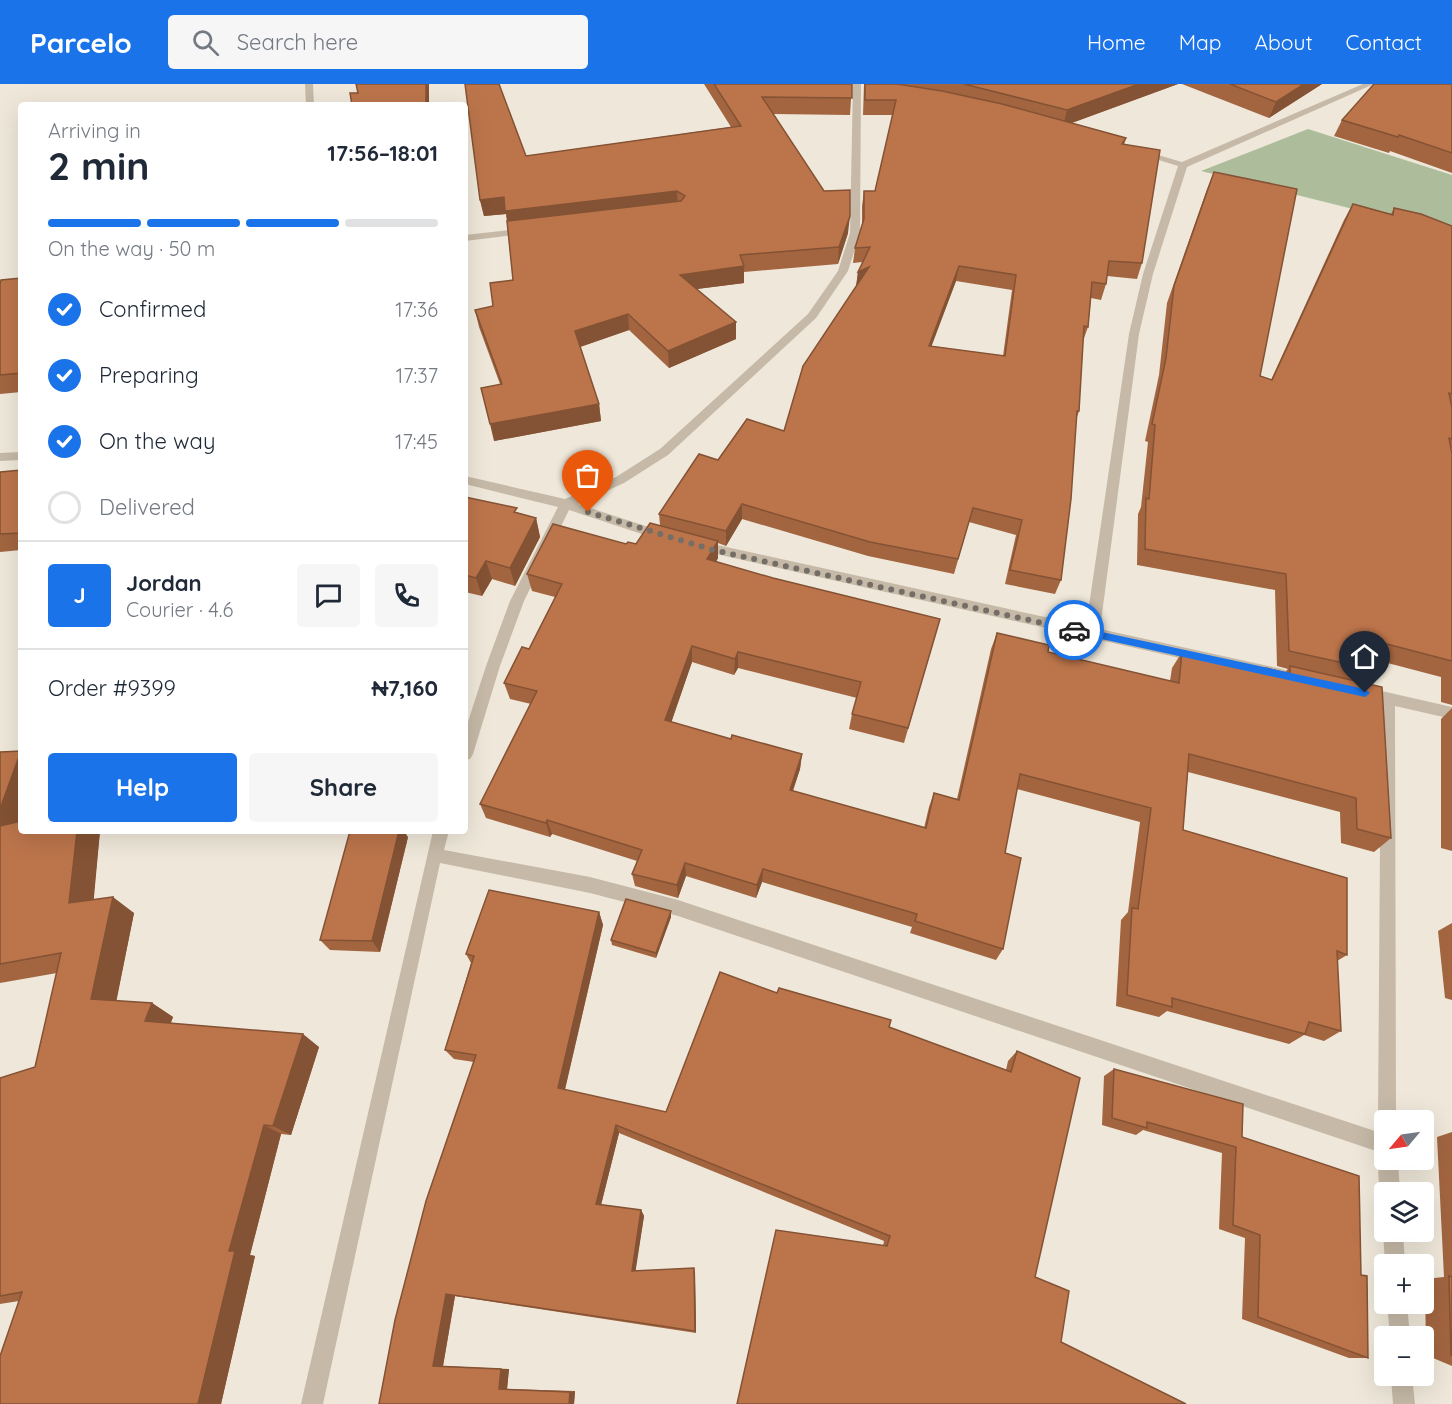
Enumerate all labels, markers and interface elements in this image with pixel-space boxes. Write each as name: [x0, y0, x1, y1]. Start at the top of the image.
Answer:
search box: [168, 15, 588, 69]
text: Parcelo: [30, 25, 132, 60]
icon: search: [189, 26, 222, 59]
text: Search here: [237, 28, 358, 56]
text: Home: [1087, 29, 1146, 55]
text: Map: [1179, 29, 1222, 55]
text: About: [1255, 29, 1313, 55]
text: Contact: [1346, 29, 1422, 55]
text: Arriving in: [48, 118, 141, 143]
text: 17:56–18:01: [327, 139, 438, 167]
text: 2 min: [48, 141, 150, 190]
text: On the way · 50 m: [48, 236, 215, 261]
icon: check: [48, 293, 81, 326]
text: Confirmed: [99, 295, 206, 323]
text: 17:36: [395, 297, 438, 322]
icon: check: [48, 359, 81, 392]
text: Preparing: [99, 361, 199, 389]
text: 17:37: [396, 363, 438, 388]
icon: check: [48, 425, 81, 458]
text: On the way: [99, 427, 215, 455]
text: 17:45: [395, 429, 438, 454]
pin: [562, 450, 613, 512]
icon: bag: [571, 459, 604, 492]
text: Delivered: [99, 493, 195, 521]
button: chat: [297, 564, 360, 627]
button: phone: [375, 564, 438, 627]
text: Jordan: [126, 569, 202, 597]
text: J: [73, 581, 86, 609]
text: Courier · 4.6: [126, 597, 233, 622]
courier: [1044, 600, 1104, 660]
icon: car: [1058, 614, 1091, 647]
pin: [1339, 631, 1390, 693]
icon: home: [1348, 640, 1381, 673]
text: Order #9399: [48, 674, 176, 702]
text: ₦7,160: [372, 674, 438, 702]
button: Help: [48, 753, 237, 822]
button: Share: [249, 753, 438, 822]
north arrow: [1374, 1110, 1434, 1170]
map controls: [1374, 1110, 1434, 1386]
button: layers: [1374, 1182, 1434, 1242]
button: +: [1374, 1254, 1434, 1314]
button: −: [1374, 1326, 1434, 1386]

